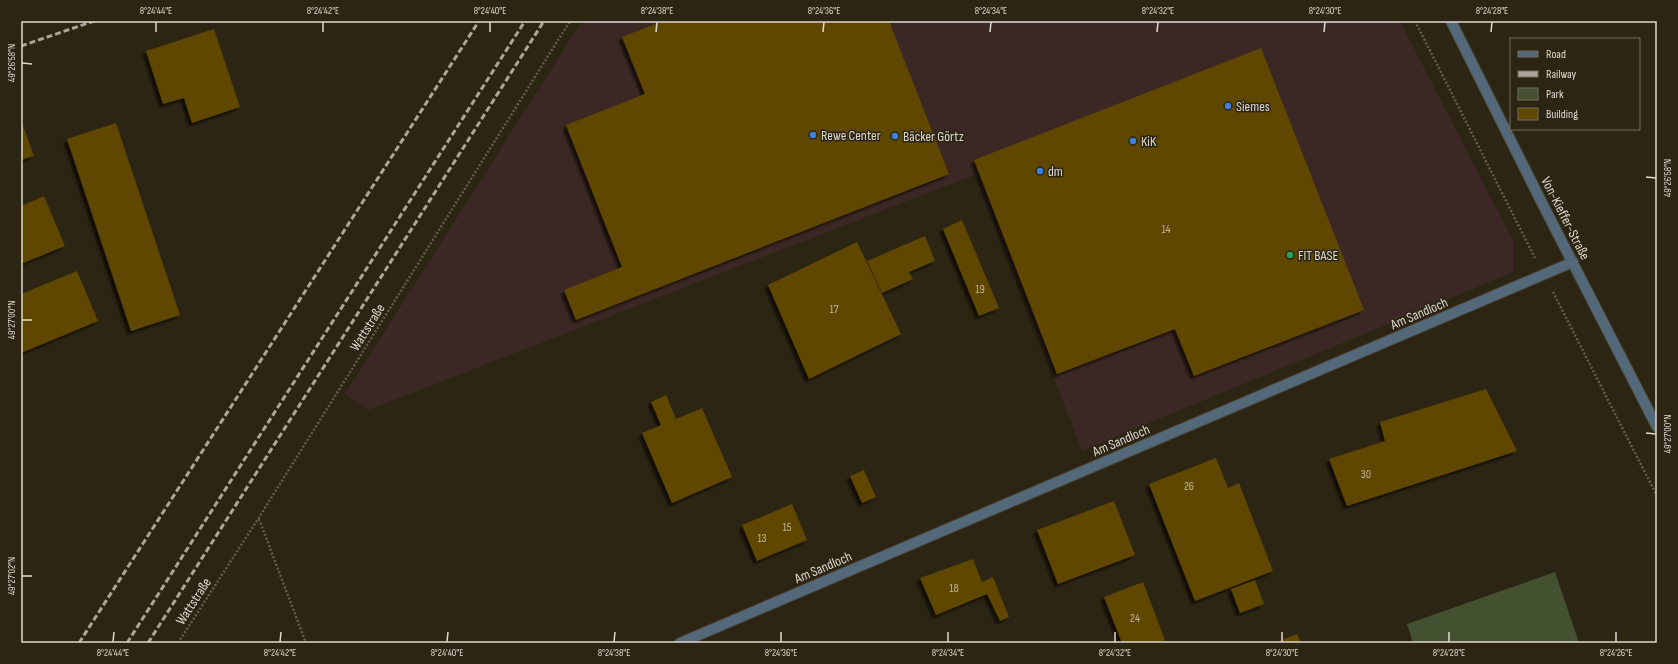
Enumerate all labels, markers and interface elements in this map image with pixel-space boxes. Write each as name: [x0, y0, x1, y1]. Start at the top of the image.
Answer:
text: 8°24'44"E: [140, 5, 172, 17]
text: 8°24'42"E: [307, 5, 339, 17]
text: 8°24'40"E: [474, 5, 506, 17]
text: 8°24'38"E: [641, 5, 673, 17]
text: 8°24'36"E: [808, 5, 840, 17]
text: 8°24'34"E: [975, 5, 1007, 17]
text: 8°24'32"E: [1142, 5, 1174, 17]
text: 8°24'30"E: [1309, 5, 1341, 17]
text: 8°24'28"E: [1476, 5, 1508, 17]
legend: [1510, 38, 1640, 130]
text: 49°26'58"N: [6, 44, 18, 82]
text: Road: [1546, 47, 1566, 62]
text: Railway: [1546, 67, 1577, 82]
text: Park: [1546, 87, 1564, 102]
place label: Siemes: [1236, 98, 1270, 115]
marker: Siemes: [1223, 101, 1233, 111]
text: Building: [1546, 107, 1578, 122]
place label: Rewe Center: [821, 127, 881, 144]
place label: Bäcker Görtz: [903, 128, 964, 145]
marker: Rewe Center: [808, 130, 818, 140]
marker: Bäcker Görtz: [890, 131, 900, 141]
place label: KiK: [1141, 133, 1157, 150]
marker: KiK: [1128, 136, 1138, 146]
text: 49°26'58"N: [1662, 159, 1674, 197]
place label: dm: [1048, 163, 1063, 180]
marker: dm: [1035, 166, 1045, 176]
street label: Von-Kieffer-Straße: [1537, 174, 1594, 263]
house number: 14: [1161, 222, 1171, 237]
place label: FIT BASE: [1298, 247, 1338, 264]
marker: FIT BASE: [1285, 250, 1295, 260]
house number: 19: [975, 282, 985, 297]
street label: Am Sandloch: [1387, 294, 1450, 334]
street label: Wattstraße: [346, 300, 389, 354]
text: 49°27'00"N: [6, 301, 18, 339]
house number: 17: [830, 302, 839, 317]
text: 49°27'00"N: [1662, 415, 1674, 453]
street label: Am Sandloch: [1089, 421, 1152, 461]
house number: 30: [1361, 467, 1371, 482]
house number: 26: [1184, 479, 1194, 494]
house number: 15: [782, 520, 792, 535]
house number: 13: [757, 531, 767, 546]
street label: Am Sandloch: [791, 548, 854, 588]
text: 49°27'02"N: [6, 557, 18, 595]
street label: Wattstraße: [172, 575, 215, 628]
house number: 18: [949, 581, 959, 596]
house number: 24: [1130, 611, 1140, 626]
text: 8°24'44"E: [97, 647, 129, 659]
text: 8°24'42"E: [264, 647, 296, 659]
text: 8°24'40"E: [431, 647, 463, 659]
text: 8°24'38"E: [598, 647, 630, 659]
text: 8°24'36"E: [765, 647, 797, 659]
text: 8°24'34"E: [932, 647, 964, 659]
text: 8°24'32"E: [1099, 647, 1131, 659]
text: 8°24'30"E: [1266, 647, 1298, 659]
text: 8°24'28"E: [1433, 647, 1465, 659]
text: 8°24'26"E: [1600, 647, 1632, 659]

